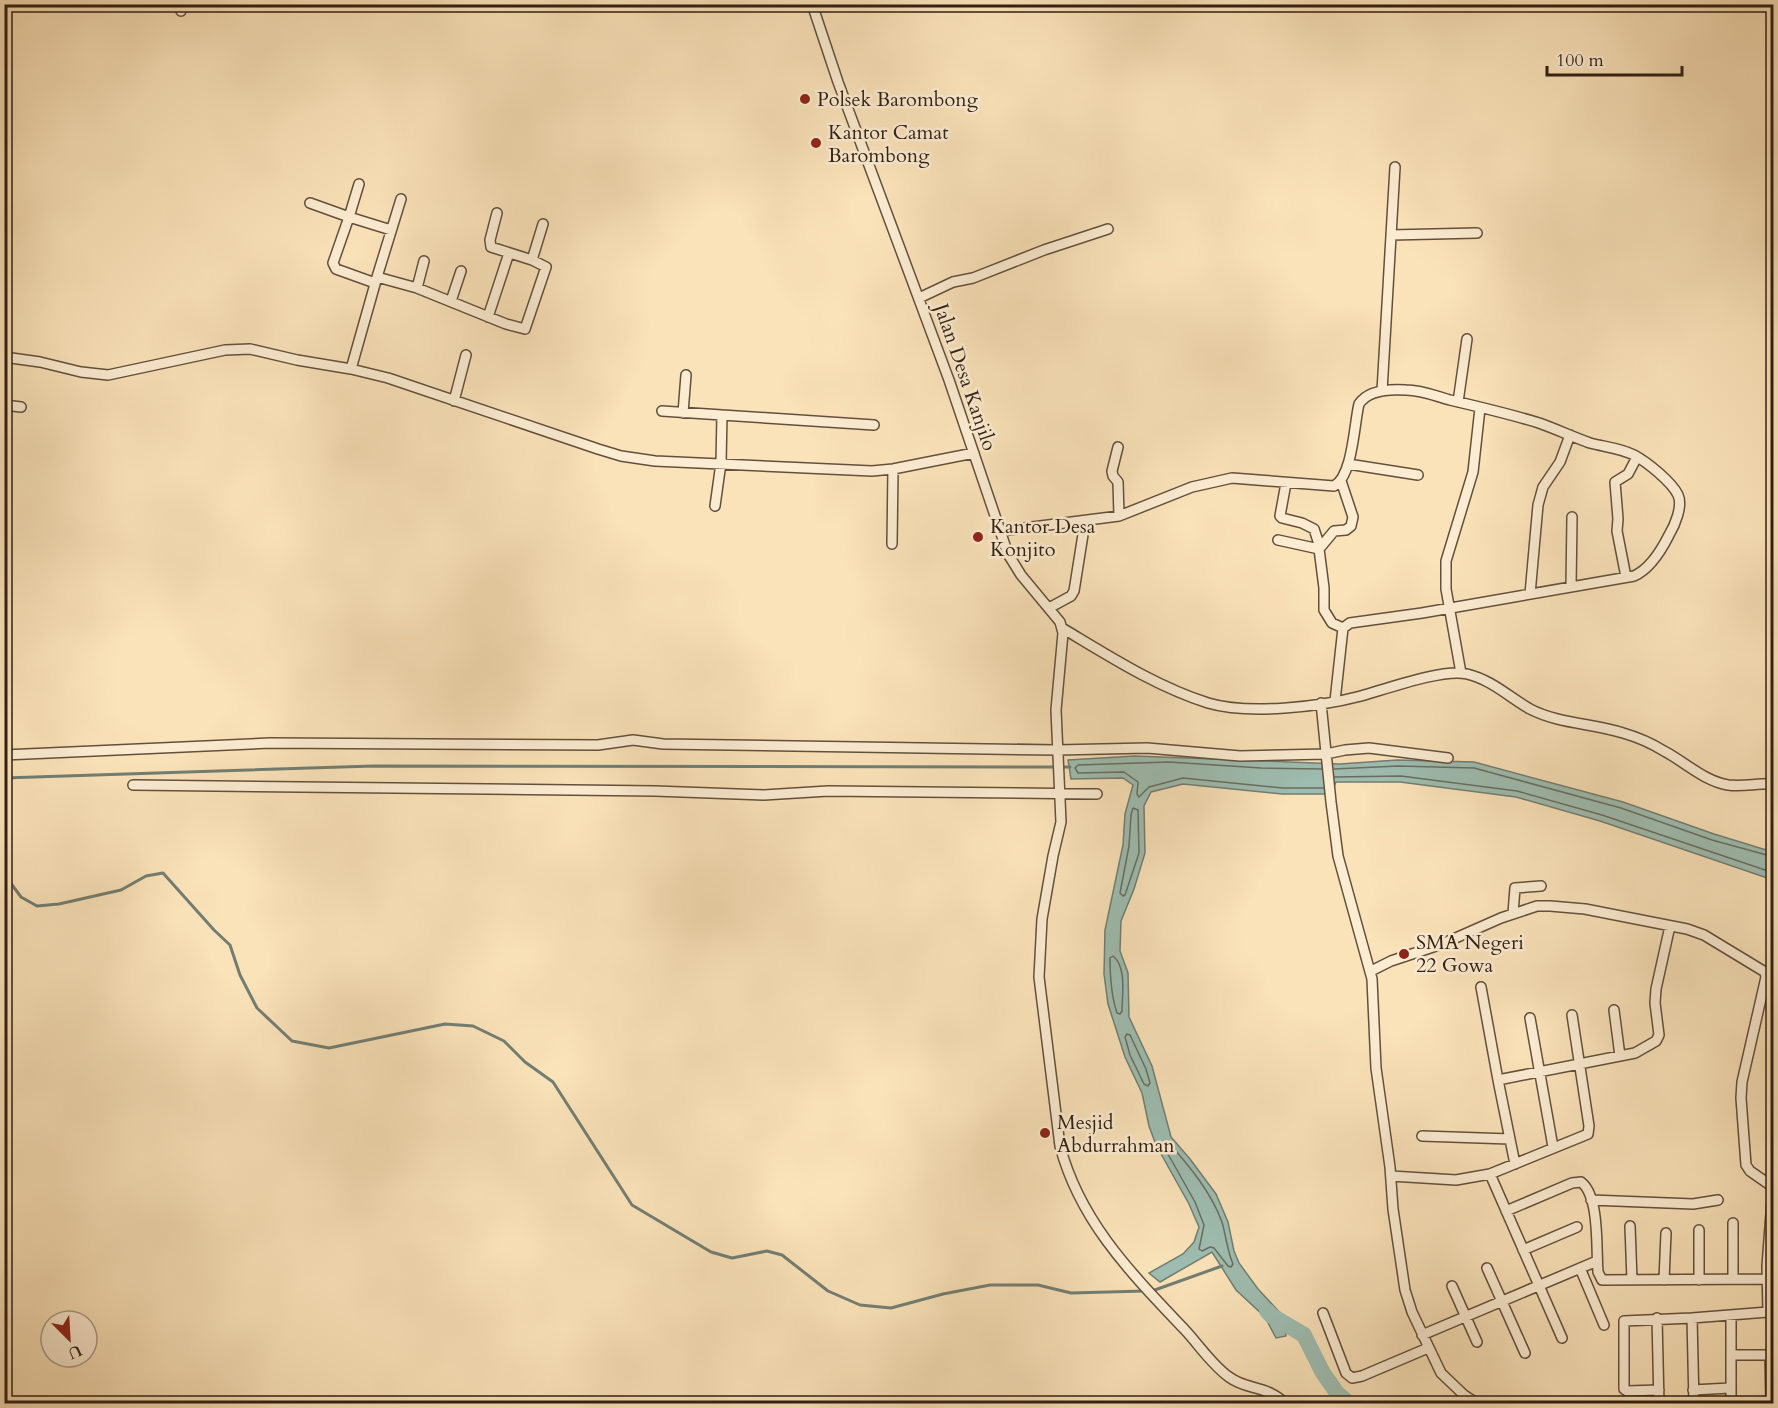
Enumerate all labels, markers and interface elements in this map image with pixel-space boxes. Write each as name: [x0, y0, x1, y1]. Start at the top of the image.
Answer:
scale bar: [1547, 39, 1682, 77]
text: 100 m: [1556, 48, 1604, 73]
place label: Polsek Barombong: [817, 86, 979, 113]
marker: Polsek Barombong: [798, 92, 812, 106]
place label: Kantor Camat Barombong: [828, 119, 949, 169]
marker: Kantor Camat Barombong: [809, 136, 823, 150]
street label: Jalan Desa Kanjilo: [927, 297, 1003, 455]
place label: Kantor Desa Konjito: [990, 513, 1096, 563]
marker: Kantor Desa Konjito: [971, 530, 985, 544]
place label: SMA Negeri 22 Gowa: [1416, 929, 1524, 979]
marker: SMA Negeri 22 Gowa: [1397, 947, 1411, 961]
place label: Mesjid Abdurrahman: [1057, 1109, 1175, 1159]
marker: Mesjid Abdurrahman: [1038, 1126, 1052, 1140]
north arrow: [39, 1309, 99, 1369]
text: U: [64, 1339, 85, 1364]

